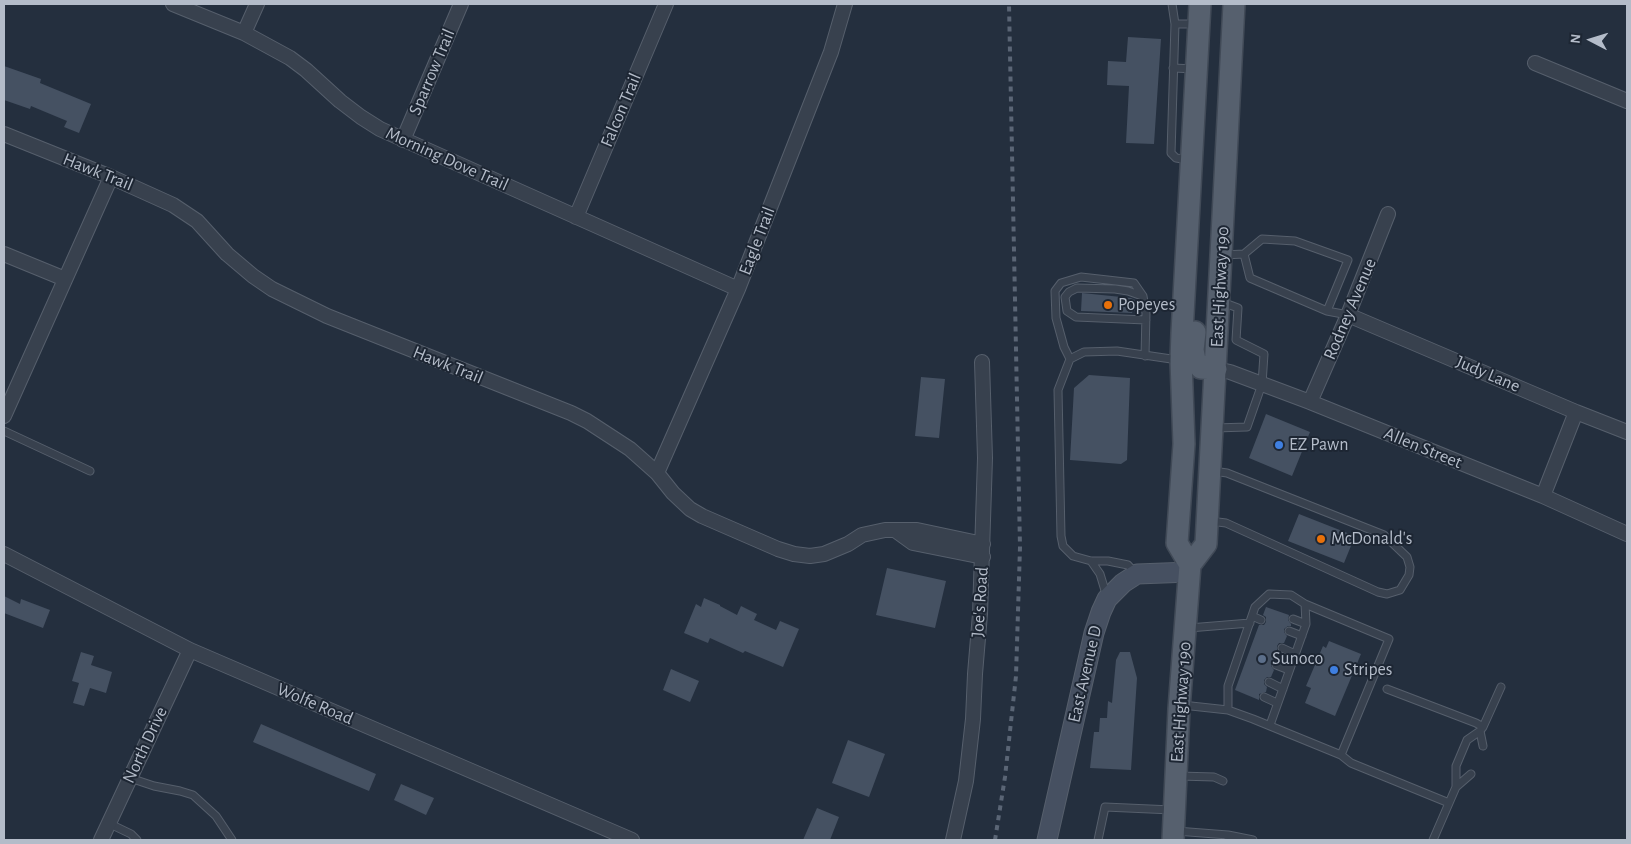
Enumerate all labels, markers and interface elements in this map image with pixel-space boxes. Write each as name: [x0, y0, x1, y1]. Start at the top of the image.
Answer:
north arrow: [1566, 15, 1616, 65]
street label: Sparrow Trail: [404, 26, 460, 118]
text: N: [1569, 33, 1583, 44]
street label: Falcon Trail: [596, 70, 646, 150]
street label: Morning Dove Trail: [382, 122, 512, 196]
street label: Hawk Trail: [60, 148, 136, 196]
street label: Eagle Trail: [734, 204, 780, 278]
street label: East Highway 190: [1206, 226, 1234, 348]
street label: Rodney Avenue: [1319, 255, 1381, 363]
place label: Popeyes: [1118, 294, 1175, 316]
marker: Popeyes: [1102, 299, 1114, 311]
street label: Hawk Trail: [410, 341, 486, 389]
street label: Judy Lane: [1453, 351, 1523, 397]
street label: Allen Street: [1381, 423, 1465, 473]
place label: EZ Pawn: [1289, 434, 1349, 456]
marker: EZ Pawn: [1273, 439, 1285, 451]
place label: McDonald's: [1331, 528, 1413, 550]
marker: McDonald's: [1315, 533, 1327, 545]
street label: Joe's Road: [967, 566, 993, 638]
street label: East Avenue D: [1063, 623, 1107, 725]
street label: East Highway 190: [1166, 641, 1196, 763]
place label: Sunoco: [1272, 648, 1323, 670]
marker: Sunoco: [1256, 653, 1268, 665]
place label: Stripes: [1344, 659, 1393, 681]
marker: Stripes: [1328, 664, 1340, 676]
street label: Wolfe Road: [274, 678, 356, 730]
street label: North Drive: [118, 703, 172, 787]

